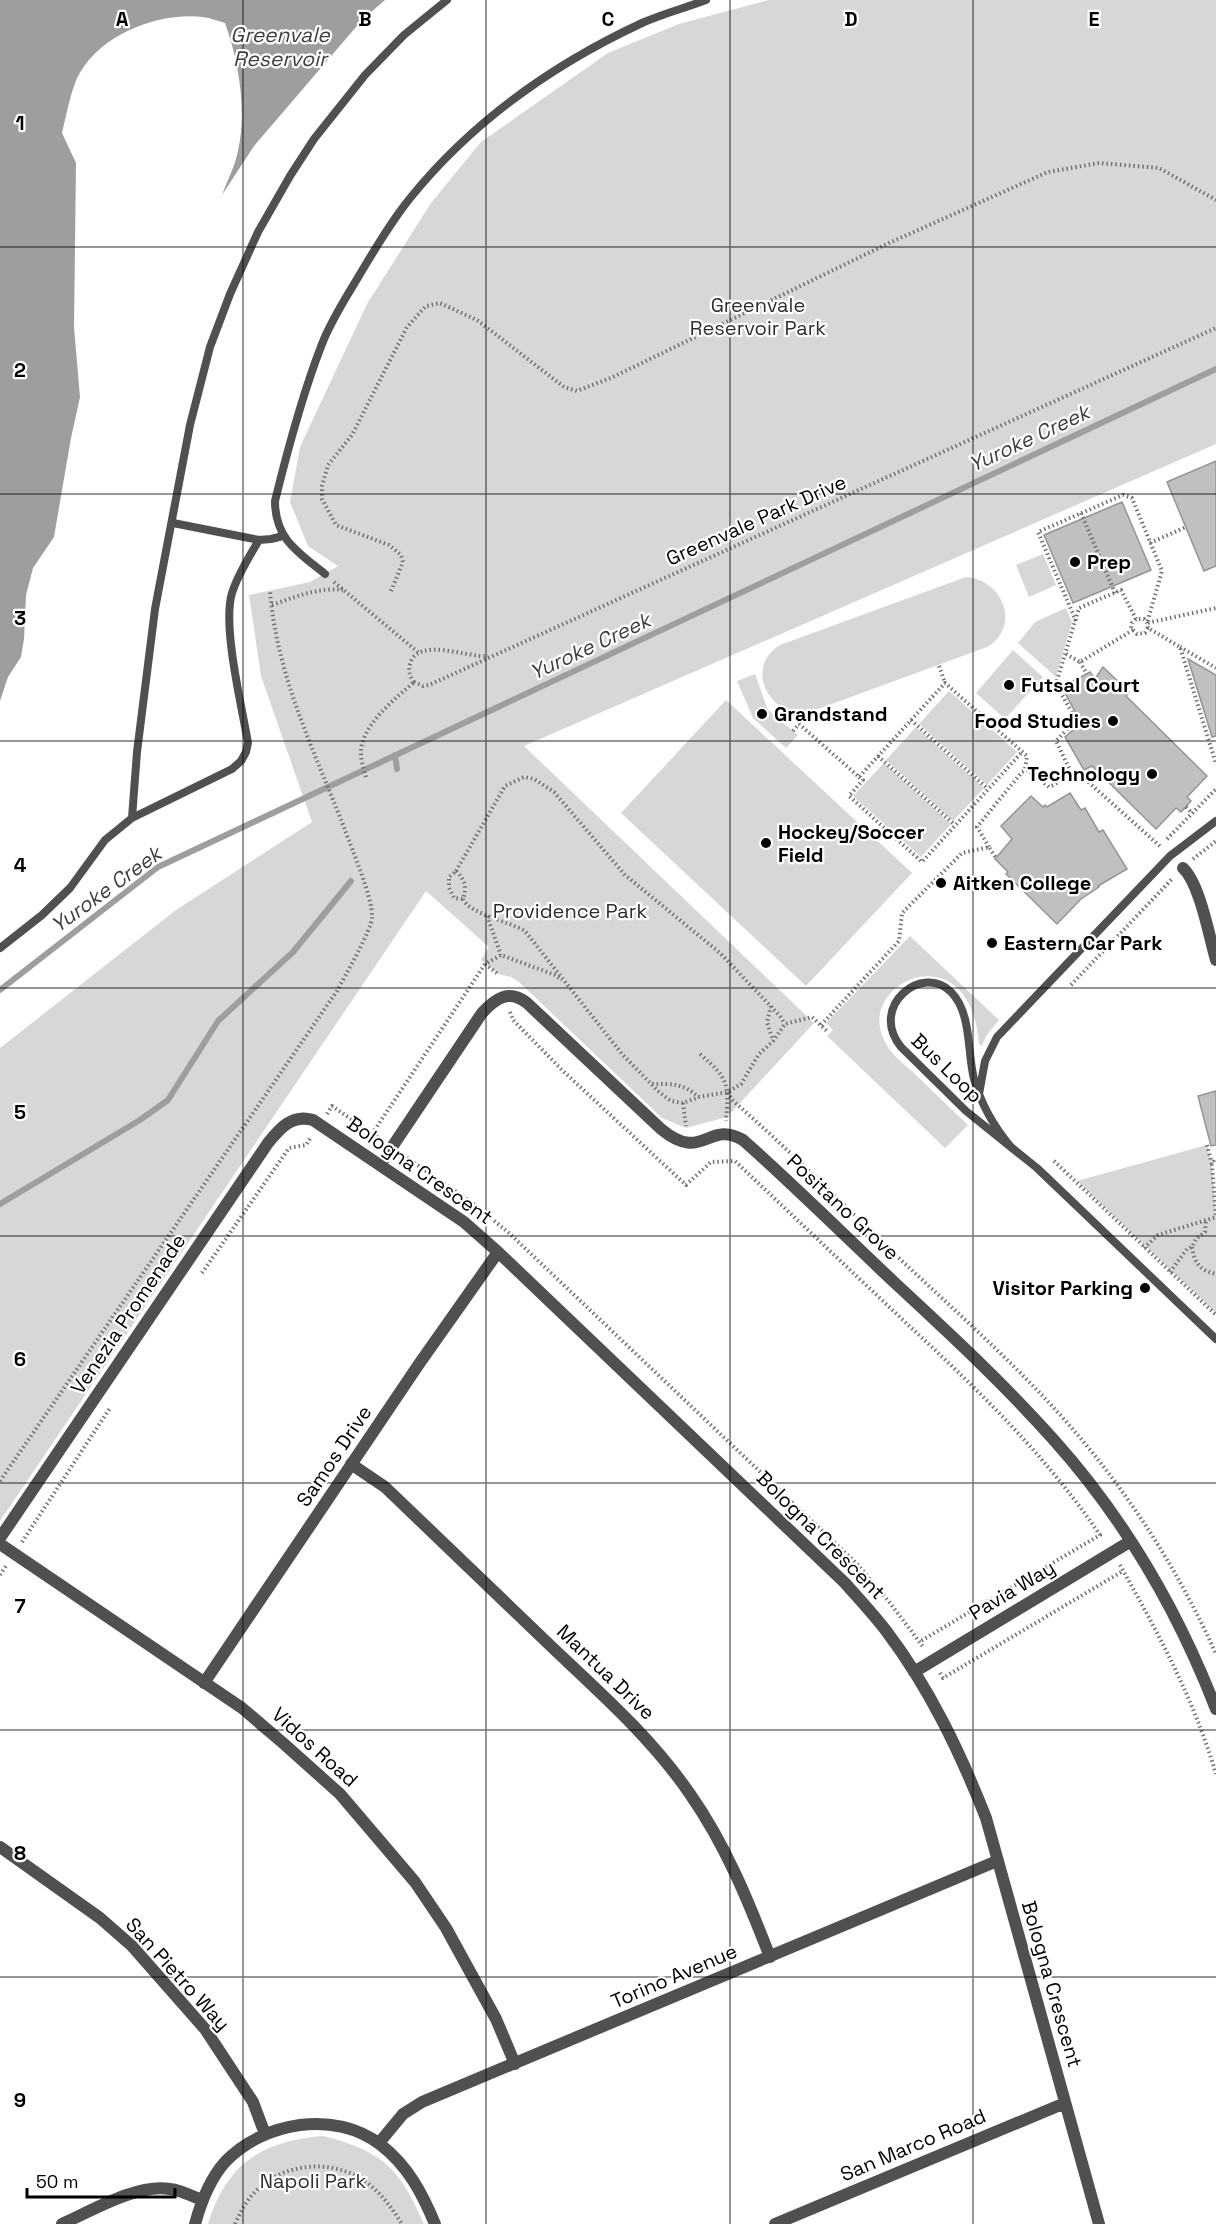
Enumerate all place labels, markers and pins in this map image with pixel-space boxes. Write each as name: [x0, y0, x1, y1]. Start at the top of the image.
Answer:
place label: Prep: [1087, 549, 1131, 575]
marker: Prep: [1068, 555, 1082, 569]
place label: Futsal Court: [1021, 672, 1140, 698]
marker: Futsal Court: [1002, 678, 1016, 692]
place label: Grandstand: [774, 701, 888, 727]
marker: Grandstand: [755, 707, 769, 721]
place label: Food Studies: [974, 708, 1101, 734]
marker: Food Studies: [1106, 714, 1120, 728]
place label: Technology: [1027, 761, 1140, 787]
marker: Technology: [1145, 767, 1159, 781]
place label: Hockey/Soccer Field: [778, 819, 925, 868]
marker: Hockey/Soccer Field: [759, 836, 773, 850]
place label: Aitken College: [953, 870, 1091, 896]
marker: Aitken College: [934, 876, 948, 890]
place label: Eastern Car Park: [1004, 930, 1163, 956]
marker: Eastern Car Park: [985, 936, 999, 950]
place label: Visitor Parking: [992, 1275, 1133, 1301]
marker: Visitor Parking: [1138, 1281, 1152, 1295]

